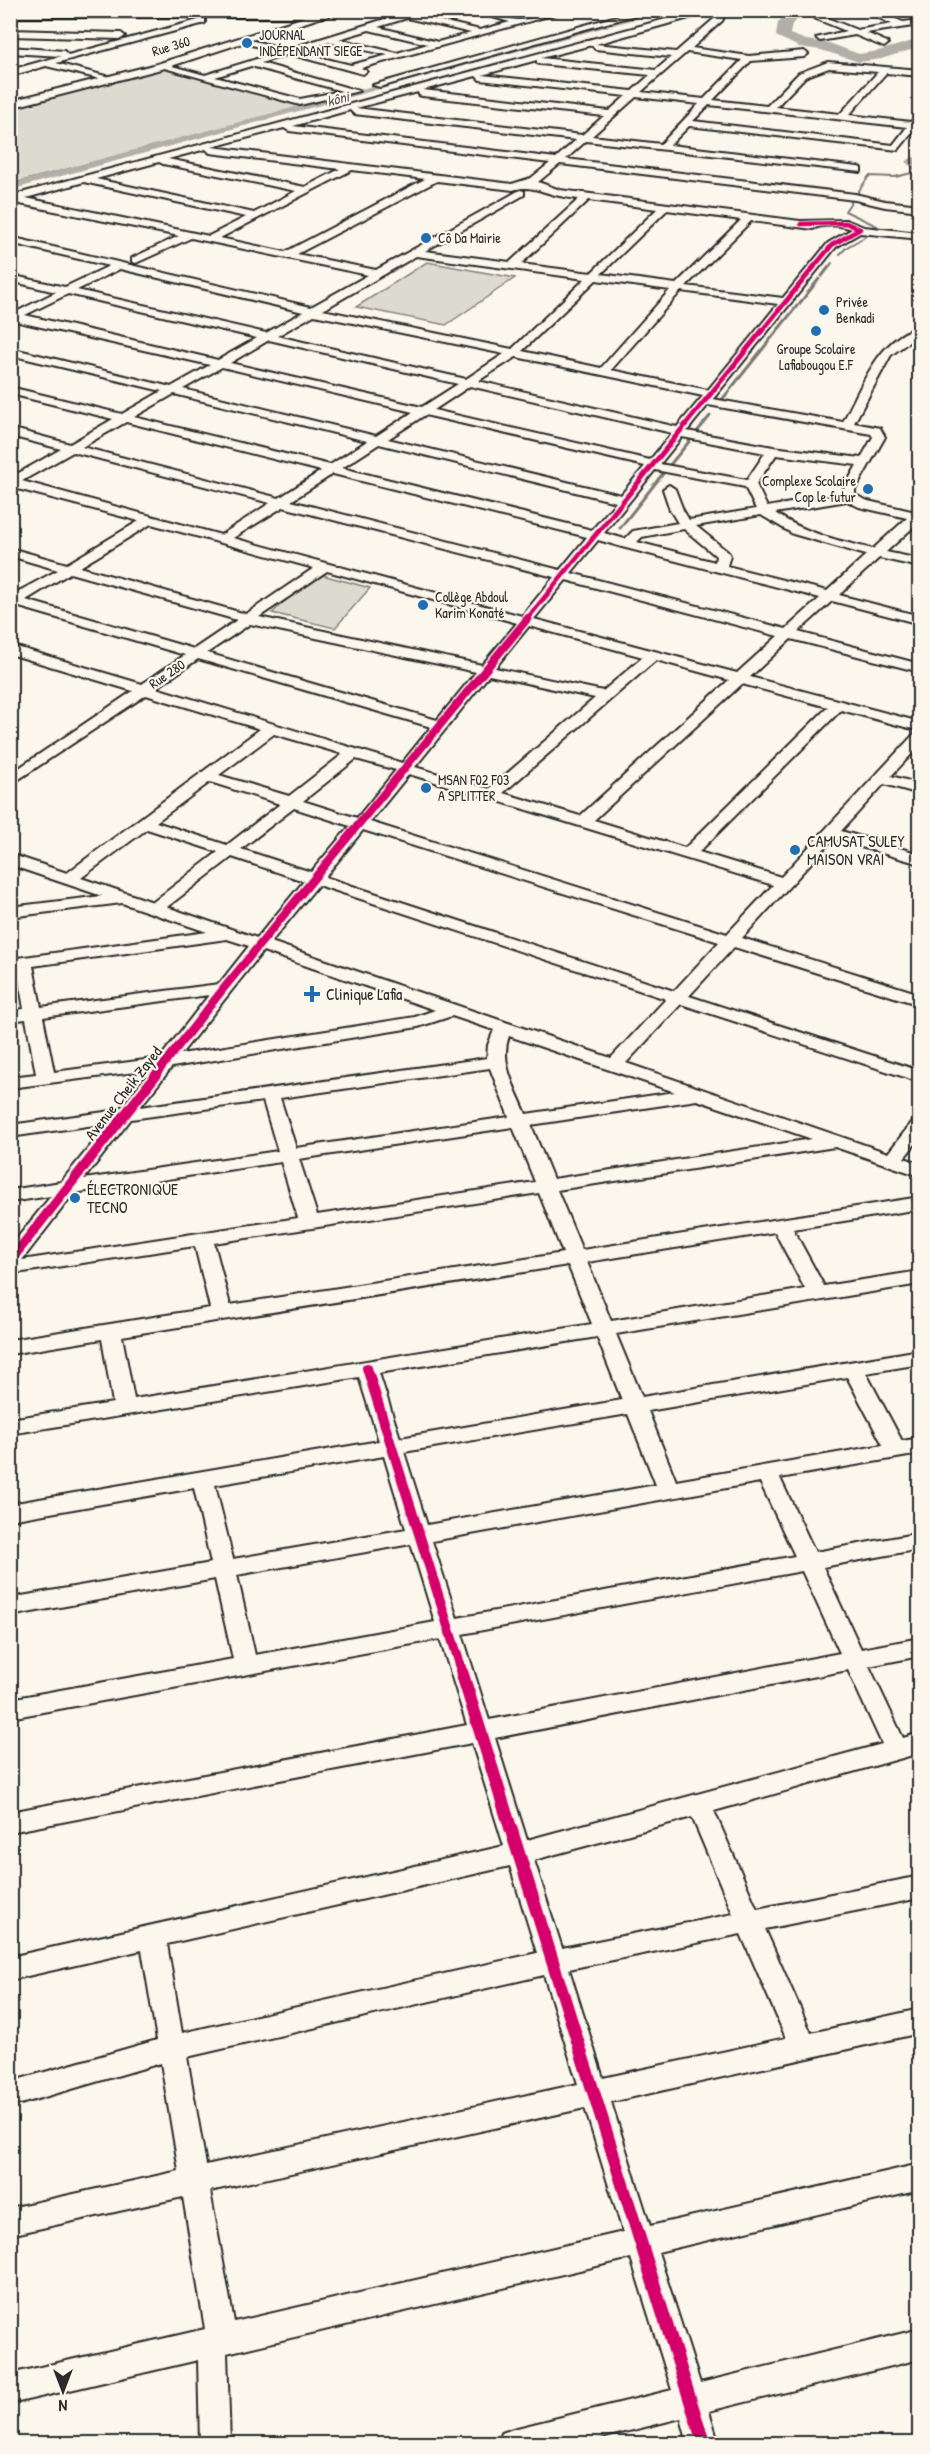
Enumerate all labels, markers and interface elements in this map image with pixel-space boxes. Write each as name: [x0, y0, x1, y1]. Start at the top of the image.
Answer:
place label: JOURNAL INDÉPENDANT SIEGE: [259, 25, 362, 60]
street label: Rue 360: [149, 31, 192, 60]
marker: JOURNAL INDÉPENDANT SIEGE: [240, 36, 254, 50]
water label: kôni: [324, 85, 353, 112]
place label: Cô Da Mairie: [438, 228, 501, 247]
marker: Cô Da Mairie: [419, 231, 433, 245]
place label: Privée Benkadi: [836, 292, 875, 327]
marker: Privée Benkadi: [817, 303, 831, 317]
marker: Groupe Scolaire Lafiabougou E.F: [809, 324, 823, 338]
place label: Groupe Scolaire Lafiabougou E.F: [777, 339, 856, 375]
place label: Complexe Scolaire Cop le futur: [762, 471, 857, 507]
marker: Complexe Scolaire Cop le futur: [861, 482, 875, 496]
place label: Collège Abdoul Karim Konaté: [435, 587, 508, 622]
marker: Collège Abdoul Karim Konaté: [416, 598, 430, 612]
street label: Rue 280: [145, 655, 188, 693]
place label: MSAN F02 F03 A SPLITTER: [438, 770, 509, 805]
marker: MSAN F02 F03 A SPLITTER: [419, 781, 433, 795]
place label: CAMUSAT SULEY MAISON VRAI: [807, 830, 904, 870]
marker: CAMUSAT SULEY MAISON VRAI: [788, 843, 802, 857]
place label: Clinique Lafia: [326, 983, 402, 1005]
marker: Clinique Lafia: [303, 985, 321, 1003]
street label: Avenue Cheik Zayed: [79, 1041, 167, 1145]
place label: ÉLECTRONIQUE TECNO: [87, 1178, 178, 1218]
marker: ÉLECTRONIQUE TECNO: [68, 1191, 82, 1205]
north arrow: [33, 2361, 93, 2421]
text: N: [58, 2395, 67, 2417]

